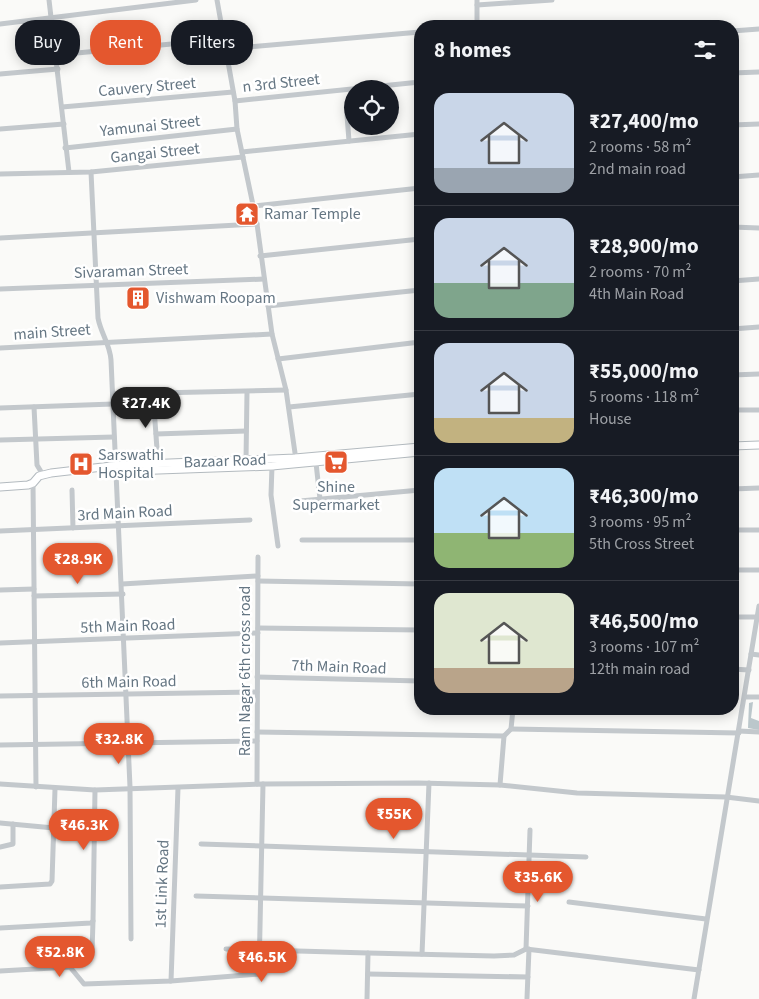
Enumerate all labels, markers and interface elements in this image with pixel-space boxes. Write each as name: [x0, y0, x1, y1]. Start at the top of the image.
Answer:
chip: Buy: [15, 20, 80, 65]
chip: Rent: [90, 20, 161, 65]
chip: Filters: [171, 20, 253, 65]
text: 8 homes: [434, 35, 511, 65]
icon: filters: [691, 36, 719, 64]
street label: n 3rd Street: [241, 68, 321, 98]
street label: Cauvery Street: [97, 72, 197, 102]
map controls: [344, 80, 399, 135]
button: locate: [344, 80, 399, 135]
text: ₹27,400/mo: [589, 106, 699, 136]
street label: Yamunai Street: [98, 110, 202, 142]
icon: home: [474, 113, 534, 173]
text: 2 rooms · 58 m²: [589, 136, 691, 158]
street label: Gangai Street: [109, 137, 201, 169]
text: 2nd main road: [589, 158, 686, 180]
temple icon: Ramar Temple: [234, 201, 260, 227]
place label: Ramar Temple: [264, 203, 361, 225]
text: ₹28,900/mo: [589, 231, 699, 261]
icon: home: [474, 238, 534, 298]
street label: Sivaraman Street: [73, 258, 189, 284]
text: 2 rooms · 70 m²: [589, 261, 691, 283]
text: 4th Main Road: [589, 283, 684, 305]
building icon: Vishwam Roopam: [125, 285, 151, 311]
place label: Vishwam Roopam: [156, 287, 276, 309]
street label: main Street: [13, 318, 92, 346]
text: ₹55,000/mo: [589, 356, 699, 386]
icon: home: [474, 363, 534, 423]
pin: ₹27.4K: [105, 386, 187, 429]
text: 5 rooms · 118 m²: [589, 386, 699, 408]
text: ₹27.4K: [122, 392, 170, 414]
text: House: [589, 408, 631, 430]
place label: Sarswathi Hospital: [98, 444, 164, 484]
street label: Bazaar Road: [183, 449, 267, 473]
supermarket icon: Shine Supermarket: [323, 449, 349, 475]
hospital icon: Sarswathi Hospital: [68, 451, 94, 477]
place label: Shine Supermarket: [292, 476, 380, 516]
text: ₹46,300/mo: [589, 481, 699, 511]
icon: home: [474, 488, 534, 548]
street label: 3rd Main Road: [77, 500, 173, 526]
text: 3 rooms · 95 m²: [589, 511, 691, 533]
text: 5th Cross Street: [589, 533, 694, 555]
pin: ₹28.9K: [37, 542, 119, 585]
text: ₹28.9K: [54, 548, 102, 570]
street label: Ram Nagar 6th cross road: [234, 586, 256, 756]
text: ₹46,500/mo: [589, 606, 699, 636]
street label: 5th Main Road: [80, 613, 176, 639]
icon: home: [474, 613, 534, 673]
text: 3 rooms · 107 m²: [589, 636, 699, 658]
street label: 7th Main Road: [291, 654, 387, 680]
text: 12th main road: [589, 658, 690, 680]
street label: 6th Main Road: [81, 670, 177, 694]
pin: ₹32.8K: [78, 722, 160, 765]
text: ₹32.8K: [95, 728, 143, 750]
pin: ₹55K: [364, 798, 424, 840]
text: ₹55K: [376, 803, 412, 825]
pin: ₹46.3K: [43, 808, 125, 851]
text: ₹46.3K: [60, 814, 108, 836]
street label: 1st Link Road: [149, 839, 175, 929]
pin: ₹35.6K: [497, 860, 579, 903]
text: ₹35.6K: [514, 866, 562, 888]
pin: ₹52.8K: [19, 936, 101, 978]
pin: ₹46.5K: [221, 940, 303, 983]
text: ₹52.8K: [36, 941, 84, 963]
text: ₹46.5K: [238, 946, 286, 968]

